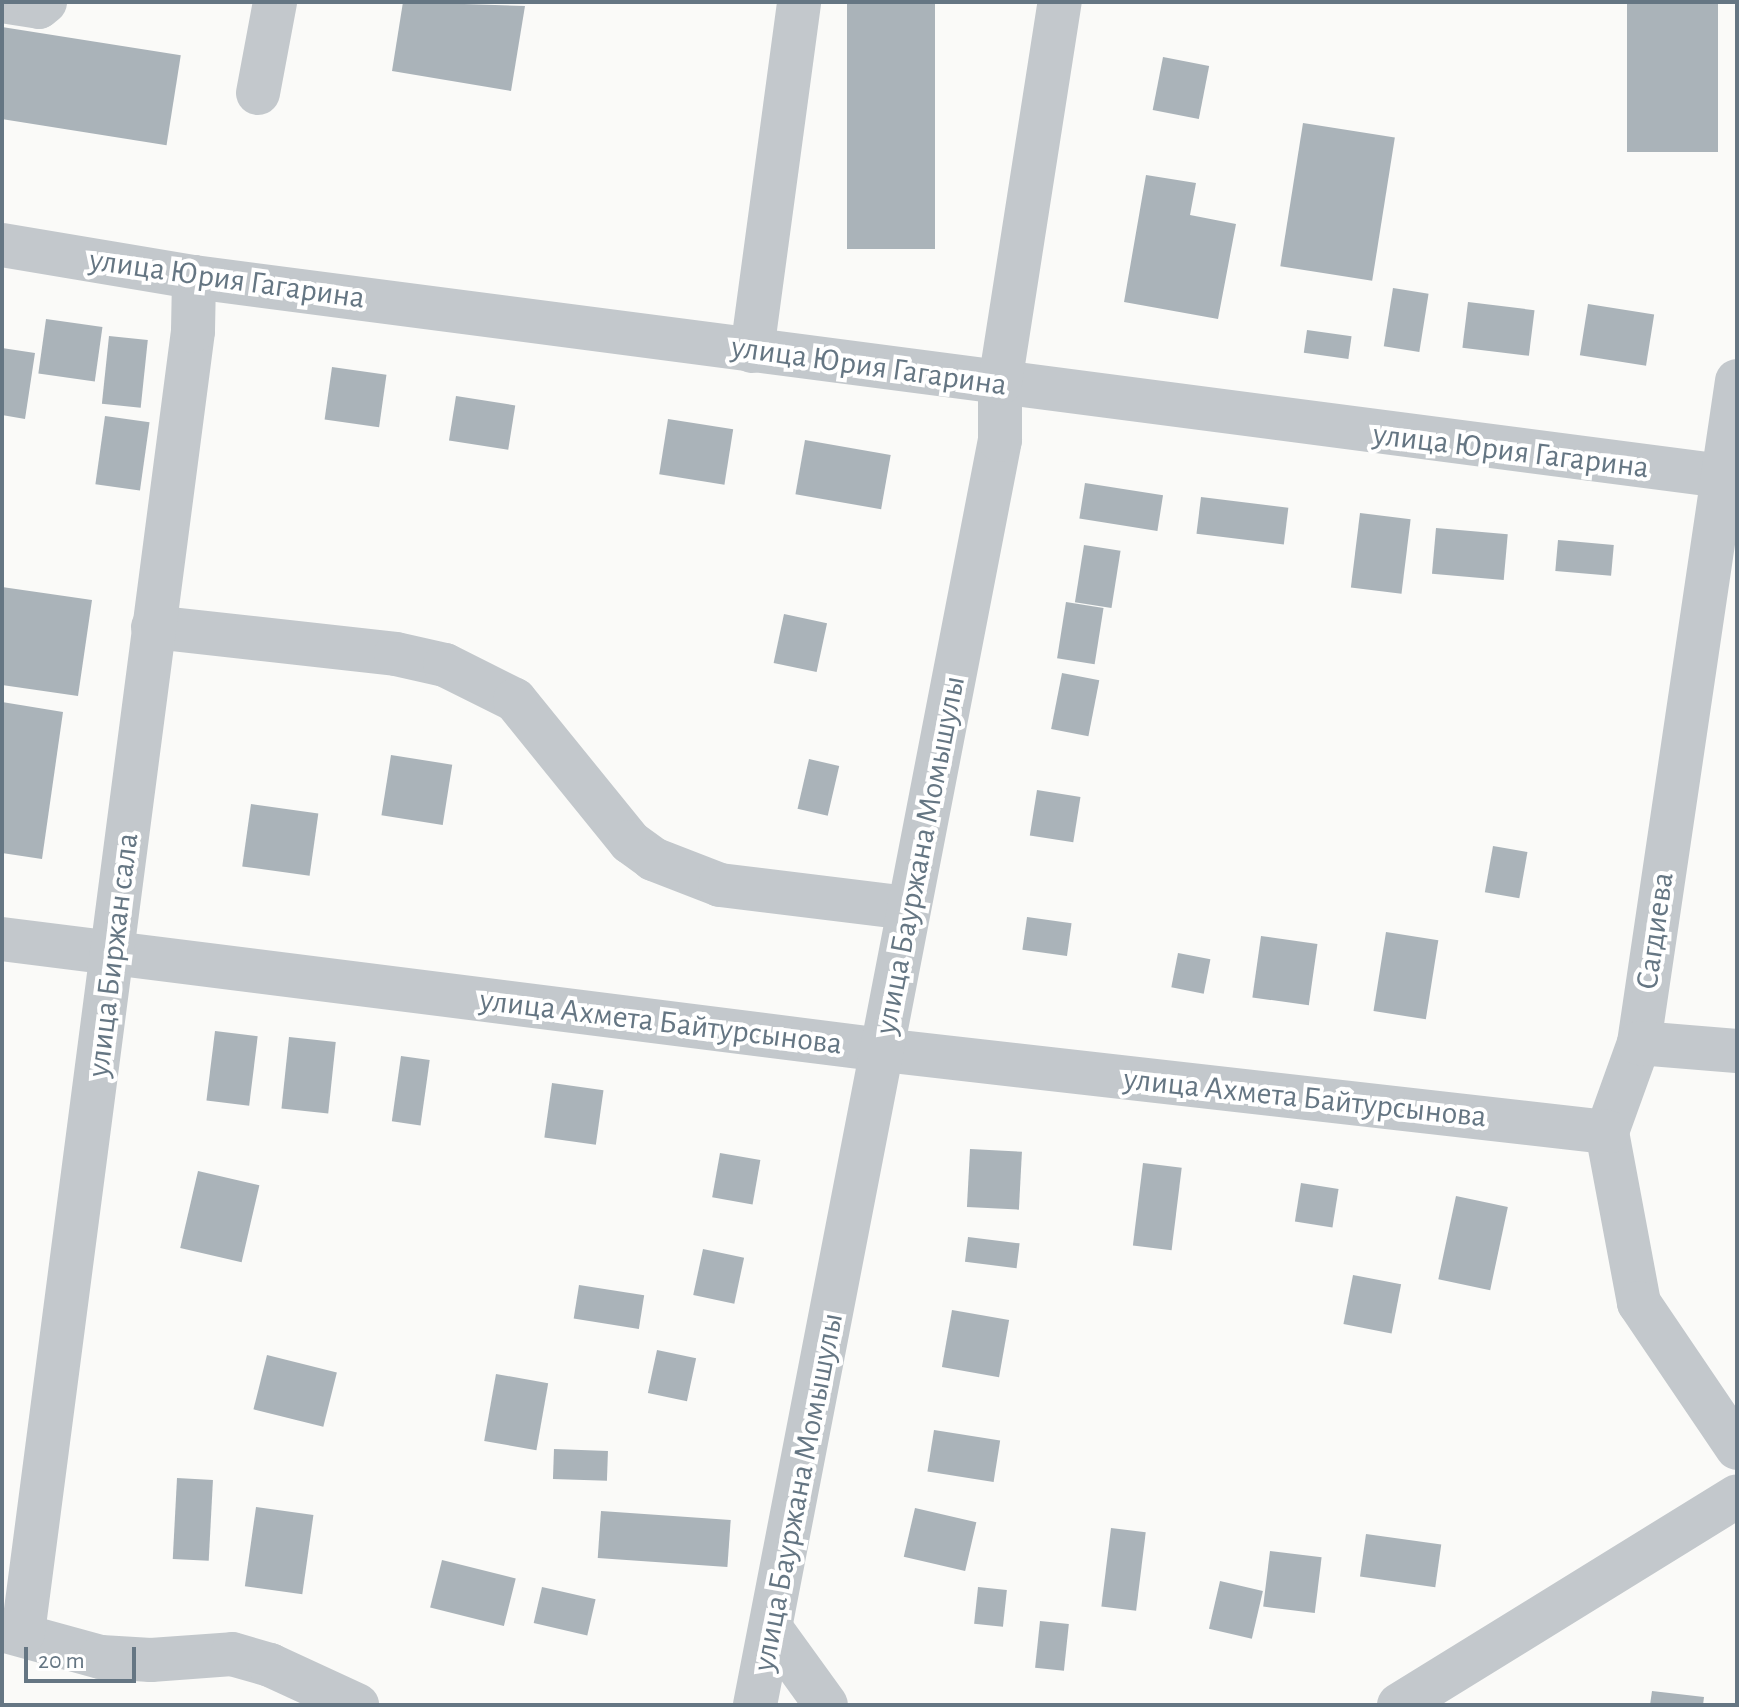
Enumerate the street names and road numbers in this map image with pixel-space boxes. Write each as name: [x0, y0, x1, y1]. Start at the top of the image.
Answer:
street label: улица Юрия Гагарина: [87, 241, 367, 317]
street label: улица Юрия Гагарина: [729, 328, 1009, 404]
street label: улица Юрия Гагарина: [1371, 415, 1651, 487]
street label: улица Бауржана Момышулы: [866, 673, 974, 1037]
street label: улица Биржан сала: [79, 831, 147, 1079]
street label: Сагдиева: [1628, 870, 1682, 992]
street label: улица Ахмета Байтурсынова: [478, 981, 844, 1063]
street label: улица Ахмета Байтурсынова: [1122, 1060, 1488, 1136]
street label: улица Бауржана Момышулы: [744, 1310, 852, 1674]

